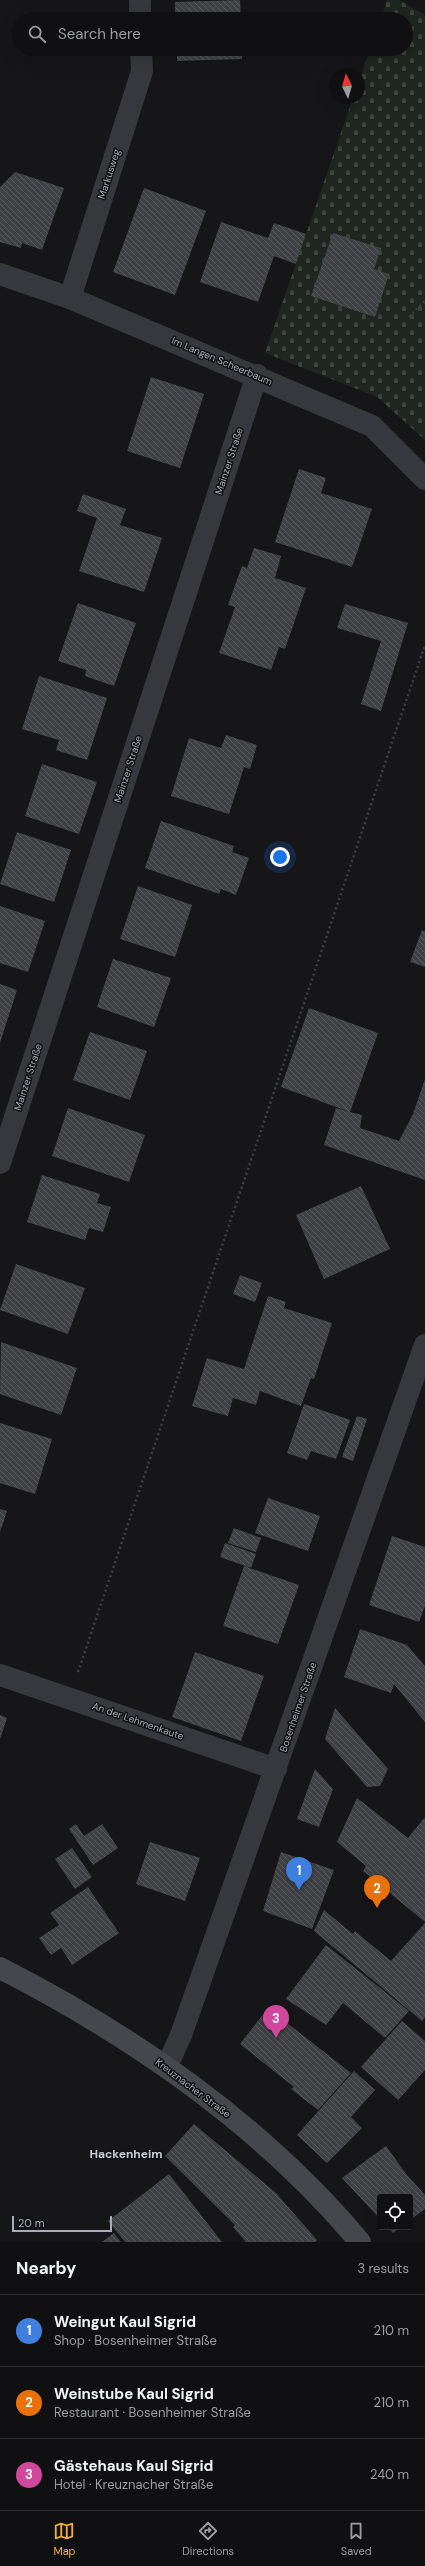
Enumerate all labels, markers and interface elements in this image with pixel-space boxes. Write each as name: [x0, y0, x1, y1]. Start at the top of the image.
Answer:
search box: [12, 12, 413, 56]
icon: search: [26, 23, 48, 45]
text: Search here: [58, 24, 141, 44]
north arrow: [329, 68, 365, 104]
street label: Markusweg: [95, 147, 123, 201]
street label: Im Langen Scheerbaum: [170, 334, 275, 388]
street label: Mainzer Straße: [212, 426, 246, 496]
street label: Mainzer Straße: [111, 734, 145, 804]
your location: [270, 847, 290, 867]
street label: Mainzer Straße: [11, 1042, 45, 1112]
street label: Bosenheimer Straße: [277, 1660, 320, 1754]
street label: An der Lehmenkaute: [91, 1699, 186, 1743]
pin: 1: [286, 1857, 312, 1890]
pin: 2: [364, 1875, 390, 1908]
pin: 3: [263, 2005, 289, 2038]
street label: Kreuznacher Straße: [153, 2055, 234, 2121]
district label: Hackenheim: [89, 2146, 163, 2162]
map controls: [377, 2194, 413, 2230]
button: locate: [377, 2194, 413, 2230]
scale bar: [12, 2214, 112, 2233]
text: 20 m: [18, 2216, 44, 2230]
text: Nearby: [16, 2257, 76, 2279]
text: 3 results: [357, 2260, 409, 2277]
text: Weingut Kaul Sigrid: [54, 2312, 196, 2332]
text: 1: [27, 2322, 31, 2339]
text: 210 m: [374, 2322, 409, 2339]
text: Shop · Bosenheimer Straße: [54, 2332, 217, 2349]
text: Weinstube Kaul Sigrid: [54, 2384, 214, 2404]
text: 2: [25, 2394, 33, 2411]
text: 210 m: [374, 2394, 409, 2411]
text: Restaurant · Bosenheimer Straße: [54, 2404, 251, 2421]
text: Gästehaus Kaul Sigrid: [54, 2456, 213, 2476]
text: 3: [25, 2466, 33, 2483]
text: 240 m: [370, 2466, 409, 2483]
text: Hotel · Kreuznacher Straße: [54, 2476, 213, 2493]
tab: Map: [53, 2520, 76, 2558]
tab: Directions: [182, 2520, 234, 2558]
tab: Saved: [341, 2520, 372, 2558]

